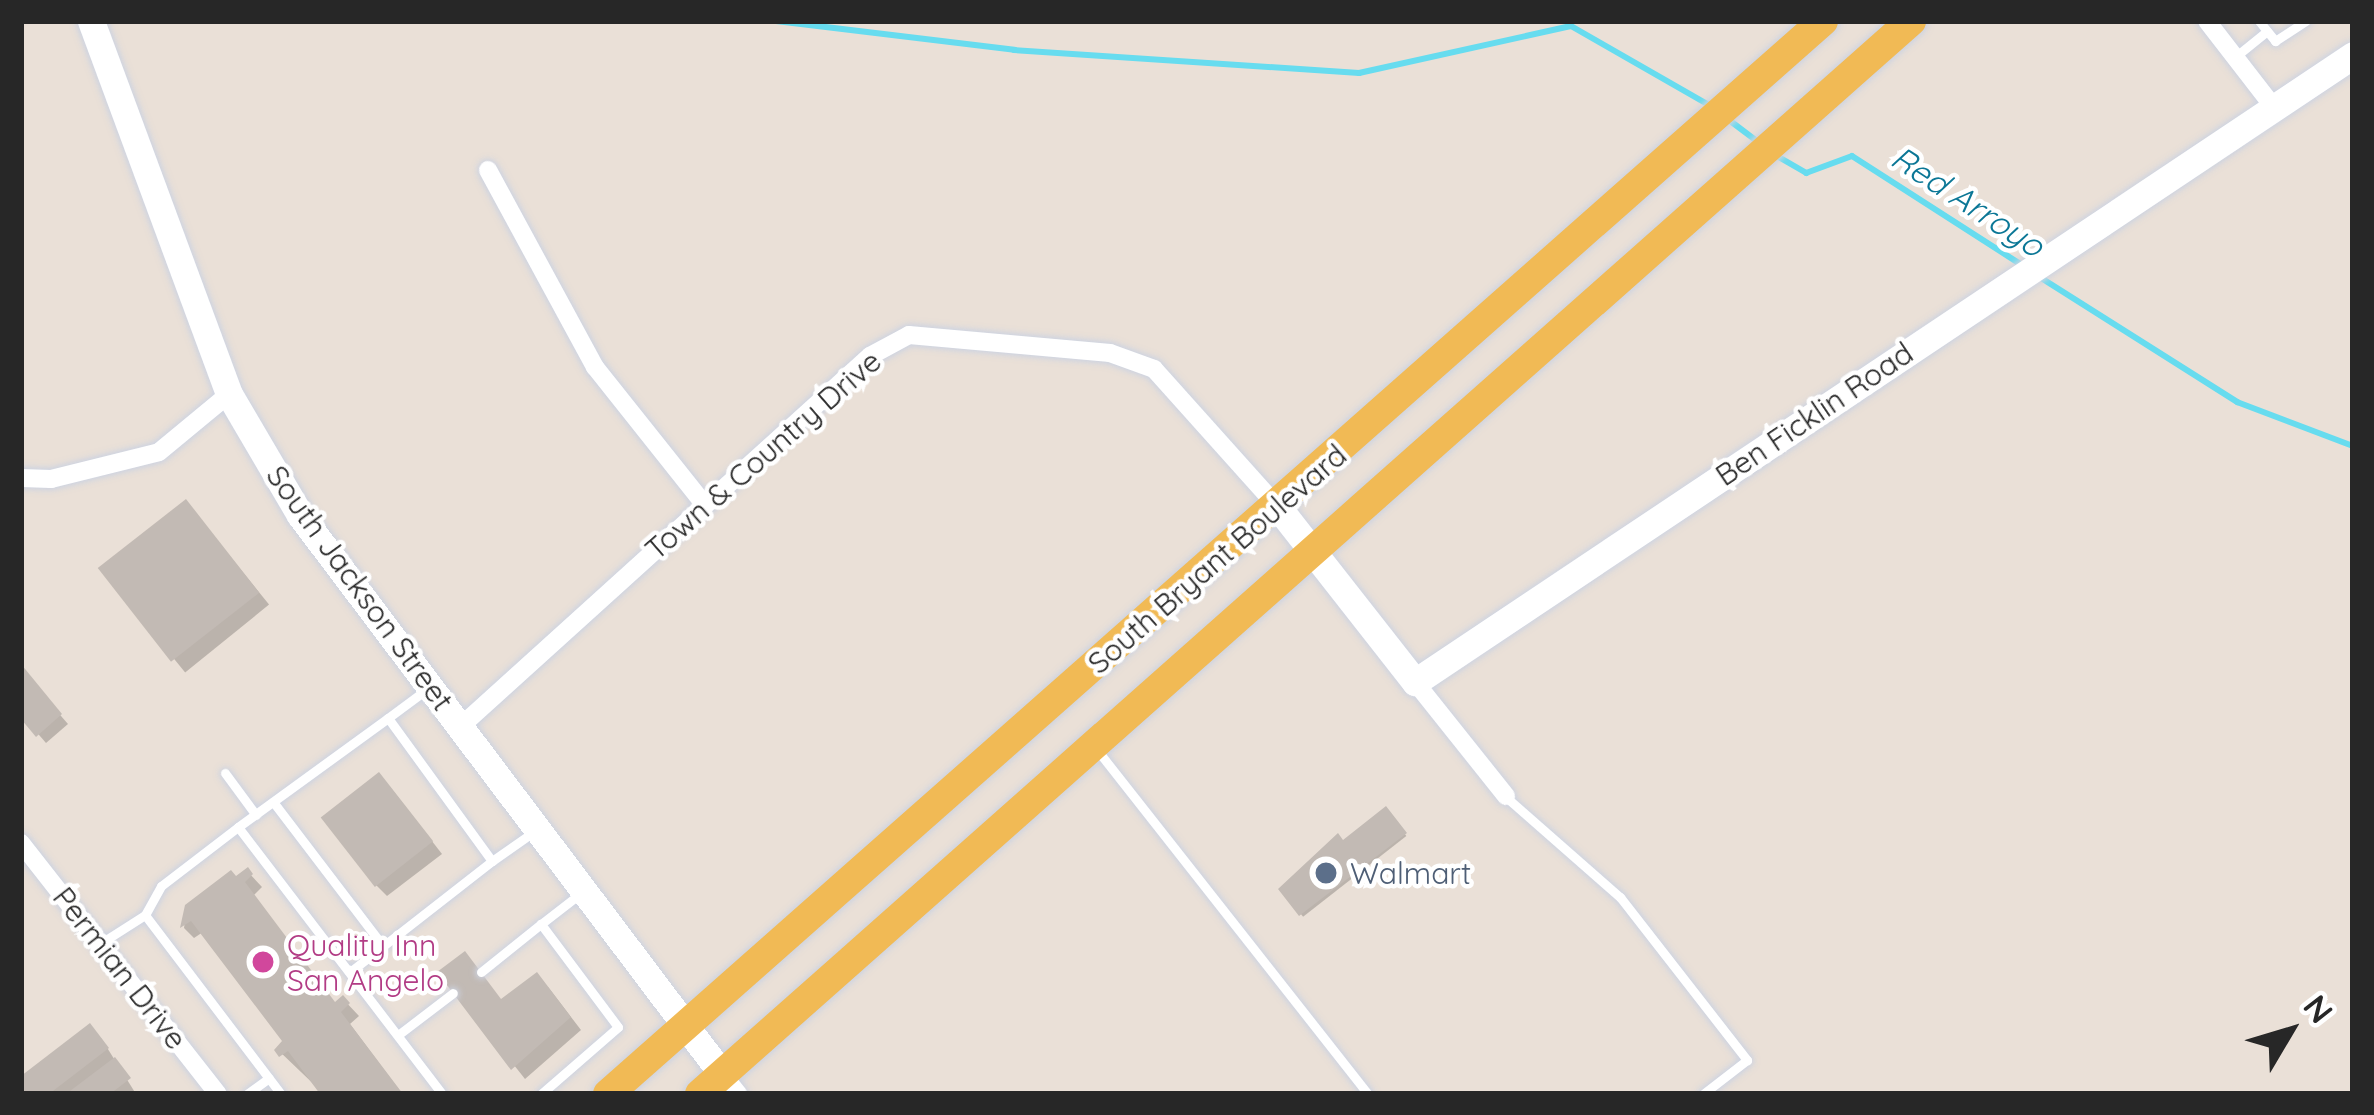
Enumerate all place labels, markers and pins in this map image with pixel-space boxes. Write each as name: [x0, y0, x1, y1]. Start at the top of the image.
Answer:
place label: Walmart: [1350, 855, 1471, 891]
marker: Walmart: [1313, 860, 1339, 886]
place label: Quality Inn San Angelo: [287, 927, 444, 998]
marker: Quality Inn San Angelo: [250, 949, 276, 975]

